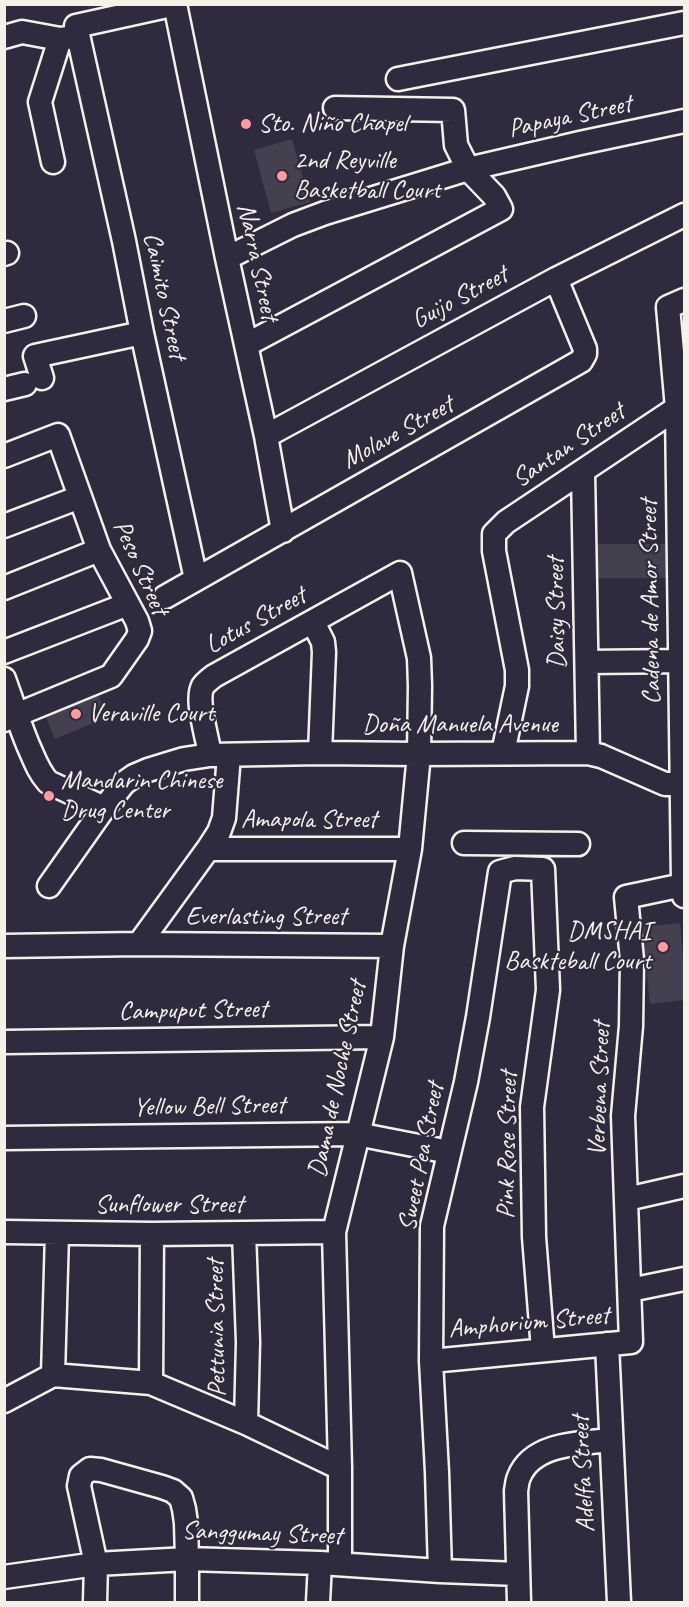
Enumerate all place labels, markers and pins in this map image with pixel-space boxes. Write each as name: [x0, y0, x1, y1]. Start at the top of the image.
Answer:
place label: Sto. Niño Chapel: [258, 108, 407, 140]
marker: Sto. Niño Chapel: [239, 117, 253, 131]
place label: 2nd Reyville Basketball Court: [294, 145, 440, 206]
marker: 2nd Reyville Basketball Court: [275, 169, 289, 183]
place label: Veraville Court: [88, 698, 214, 730]
marker: Veraville Court: [69, 707, 83, 721]
place label: Mandarin Chinese Drug Center: [61, 765, 222, 826]
marker: Mandarin Chinese Drug Center: [42, 789, 56, 803]
place label: DMSHAI Baskteball Court: [505, 916, 651, 978]
marker: DMSHAI Baskteball Court: [656, 940, 670, 954]

